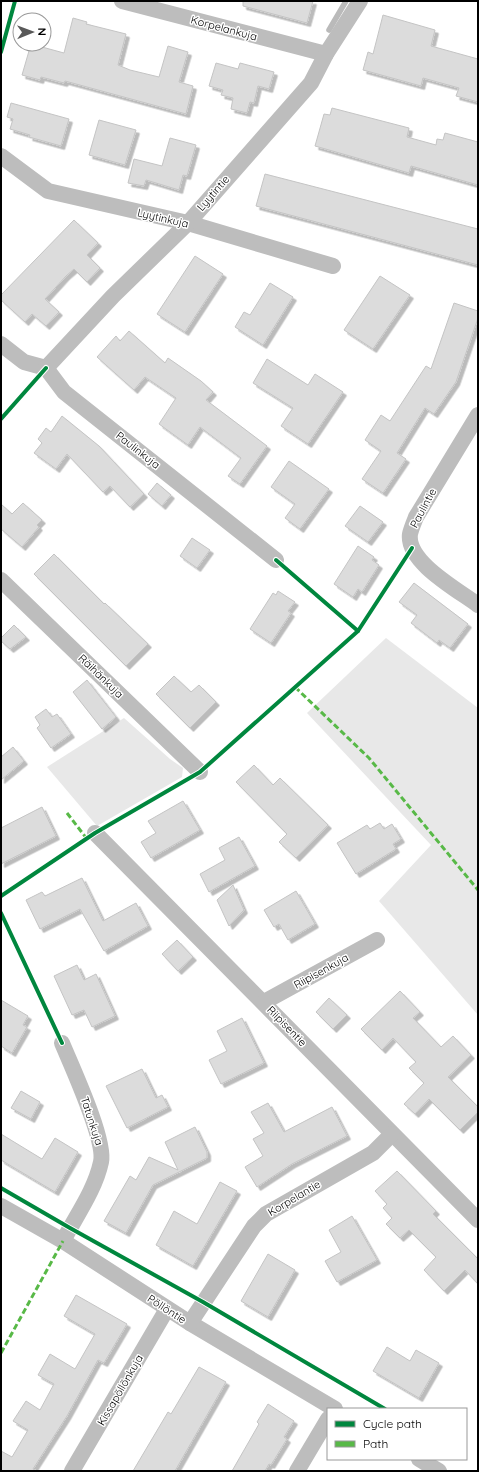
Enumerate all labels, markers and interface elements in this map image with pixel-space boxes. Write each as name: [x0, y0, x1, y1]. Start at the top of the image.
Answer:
north arrow: [12, 12, 52, 52]
street label: Korpelankuja: [189, 12, 259, 44]
text: N: [35, 28, 49, 36]
street label: Lyytintie: [194, 172, 232, 214]
street label: Lyytinkuja: [136, 205, 190, 231]
street label: Paulinkuja: [113, 428, 163, 472]
street label: Paulintie: [407, 486, 439, 530]
street label: Räihänkuja: [75, 651, 127, 701]
street label: Riipisenkuja: [291, 950, 351, 992]
street label: Riipisentie: [264, 1003, 310, 1049]
street label: Tatunkuja: [78, 1095, 106, 1147]
street label: Korpelantie: [265, 1177, 323, 1219]
street label: Pöllöntie: [145, 1291, 189, 1327]
street label: Kissapöllönkuja: [94, 1352, 146, 1428]
legend: [327, 1408, 467, 1460]
text: Cycle path: [363, 1416, 422, 1431]
text: Path: [363, 1436, 388, 1451]

